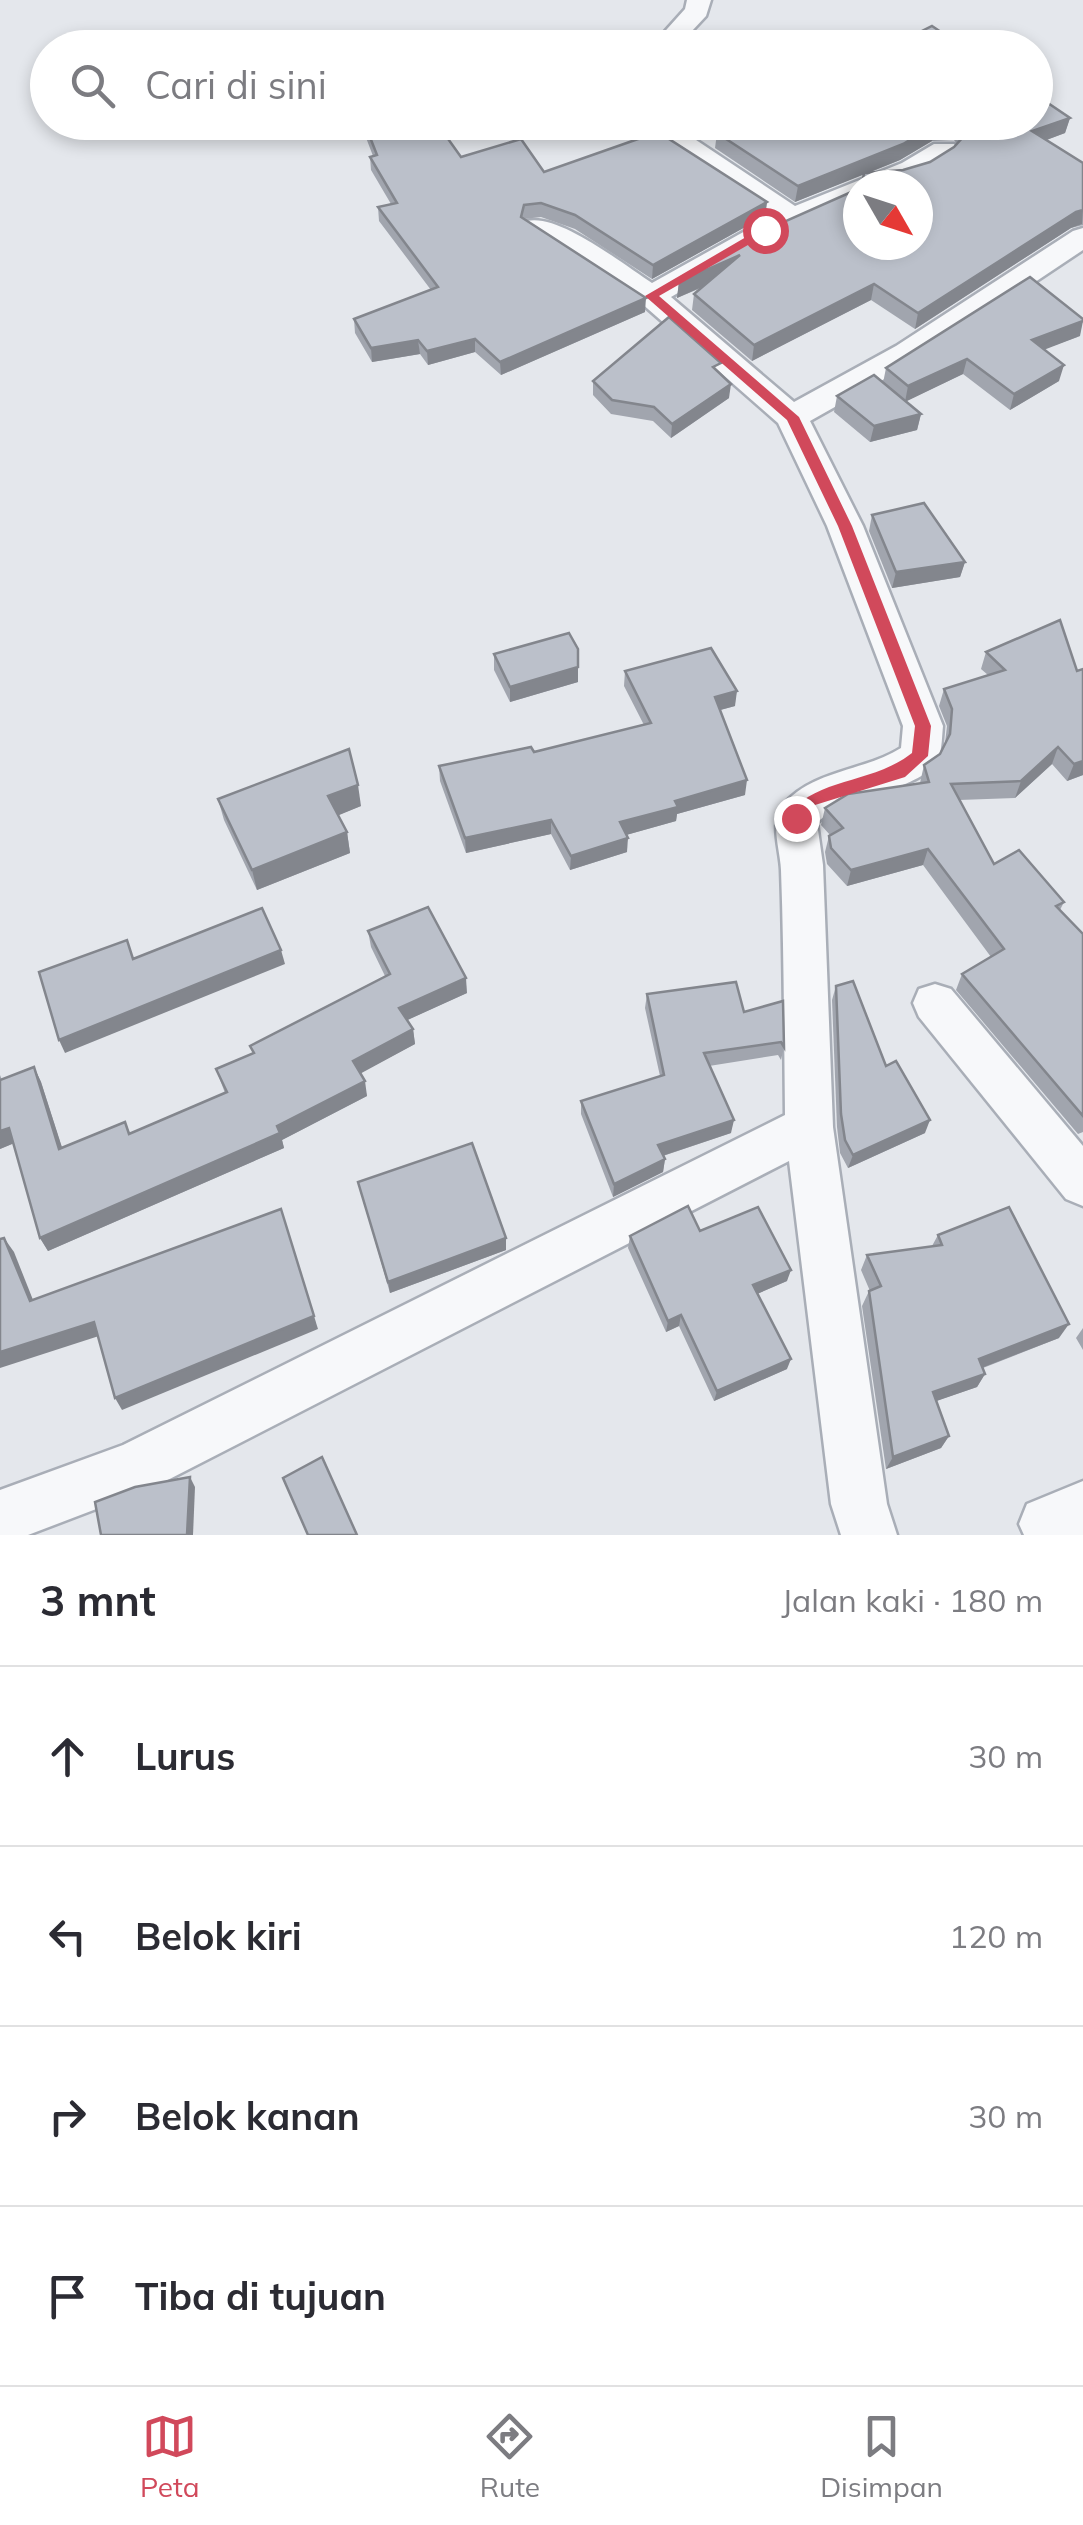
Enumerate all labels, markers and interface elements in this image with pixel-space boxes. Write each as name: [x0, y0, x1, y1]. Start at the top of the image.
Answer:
search box: [30, 30, 1053, 140]
icon: search: [65, 58, 120, 113]
text: Cari di sini: [145, 61, 327, 109]
north arrow: [843, 170, 933, 260]
route start: [743, 208, 789, 254]
route end: [774, 796, 820, 842]
text: 3 mnt: [40, 1574, 156, 1627]
text: Jalan kaki · 180 m: [782, 1580, 1043, 1620]
icon: ahead: [40, 1729, 95, 1784]
text: Lurus: [135, 1732, 235, 1780]
text: 30 m: [968, 1736, 1043, 1776]
icon: left: [40, 1909, 95, 1964]
text: Belok kiri: [135, 1912, 302, 1960]
text: 120 m: [949, 1916, 1043, 1956]
icon: right: [40, 2089, 95, 2144]
text: Belok kanan: [135, 2092, 360, 2140]
text: 30 m: [968, 2096, 1043, 2136]
icon: arrive: [40, 2269, 95, 2324]
text: Tiba di tujuan: [135, 2272, 386, 2320]
tab: Peta: [140, 2409, 200, 2504]
tab: Rute: [480, 2409, 540, 2504]
tab: Disimpan: [820, 2409, 943, 2504]

